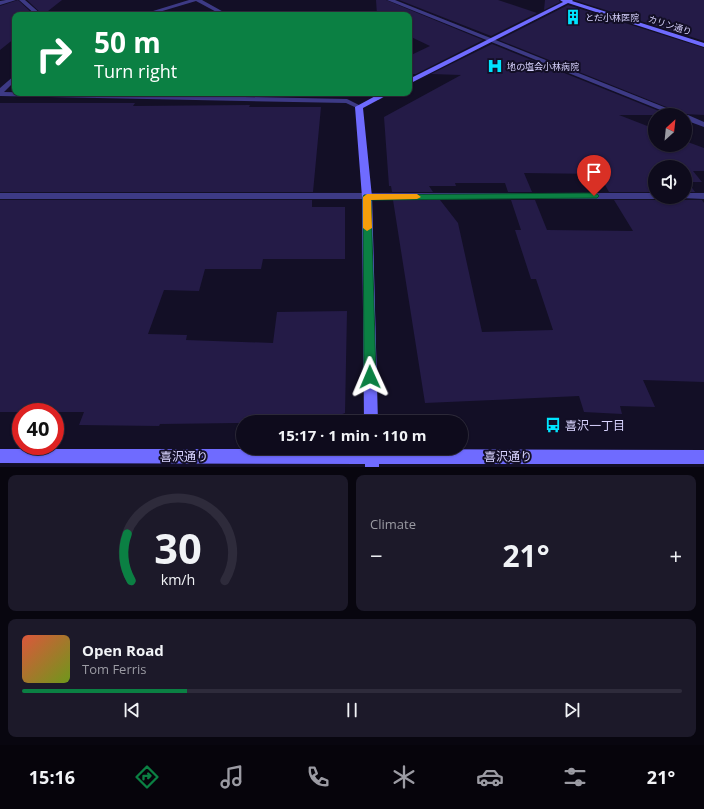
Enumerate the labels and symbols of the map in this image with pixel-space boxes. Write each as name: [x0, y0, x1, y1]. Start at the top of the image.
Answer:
building icon: とだ小林医院: [564, 8, 582, 26]
place label: とだ小林医院: [585, 11, 639, 24]
street label: カリン通り: [647, 12, 693, 38]
hospital icon: 地の塩会小林病院: [486, 57, 504, 75]
place label: 地の塩会小林病院: [507, 60, 579, 73]
north arrow: [648, 108, 692, 152]
pin: [577, 155, 611, 196]
position arrow: [349, 356, 391, 398]
speed limit sign: 40: [12, 403, 64, 455]
bus stop icon: 喜沢一丁目: [544, 416, 562, 434]
place label: 喜沢一丁目: [565, 417, 625, 434]
street label: 喜沢通り: [160, 448, 208, 465]
street label: 喜沢通り: [484, 448, 532, 465]

